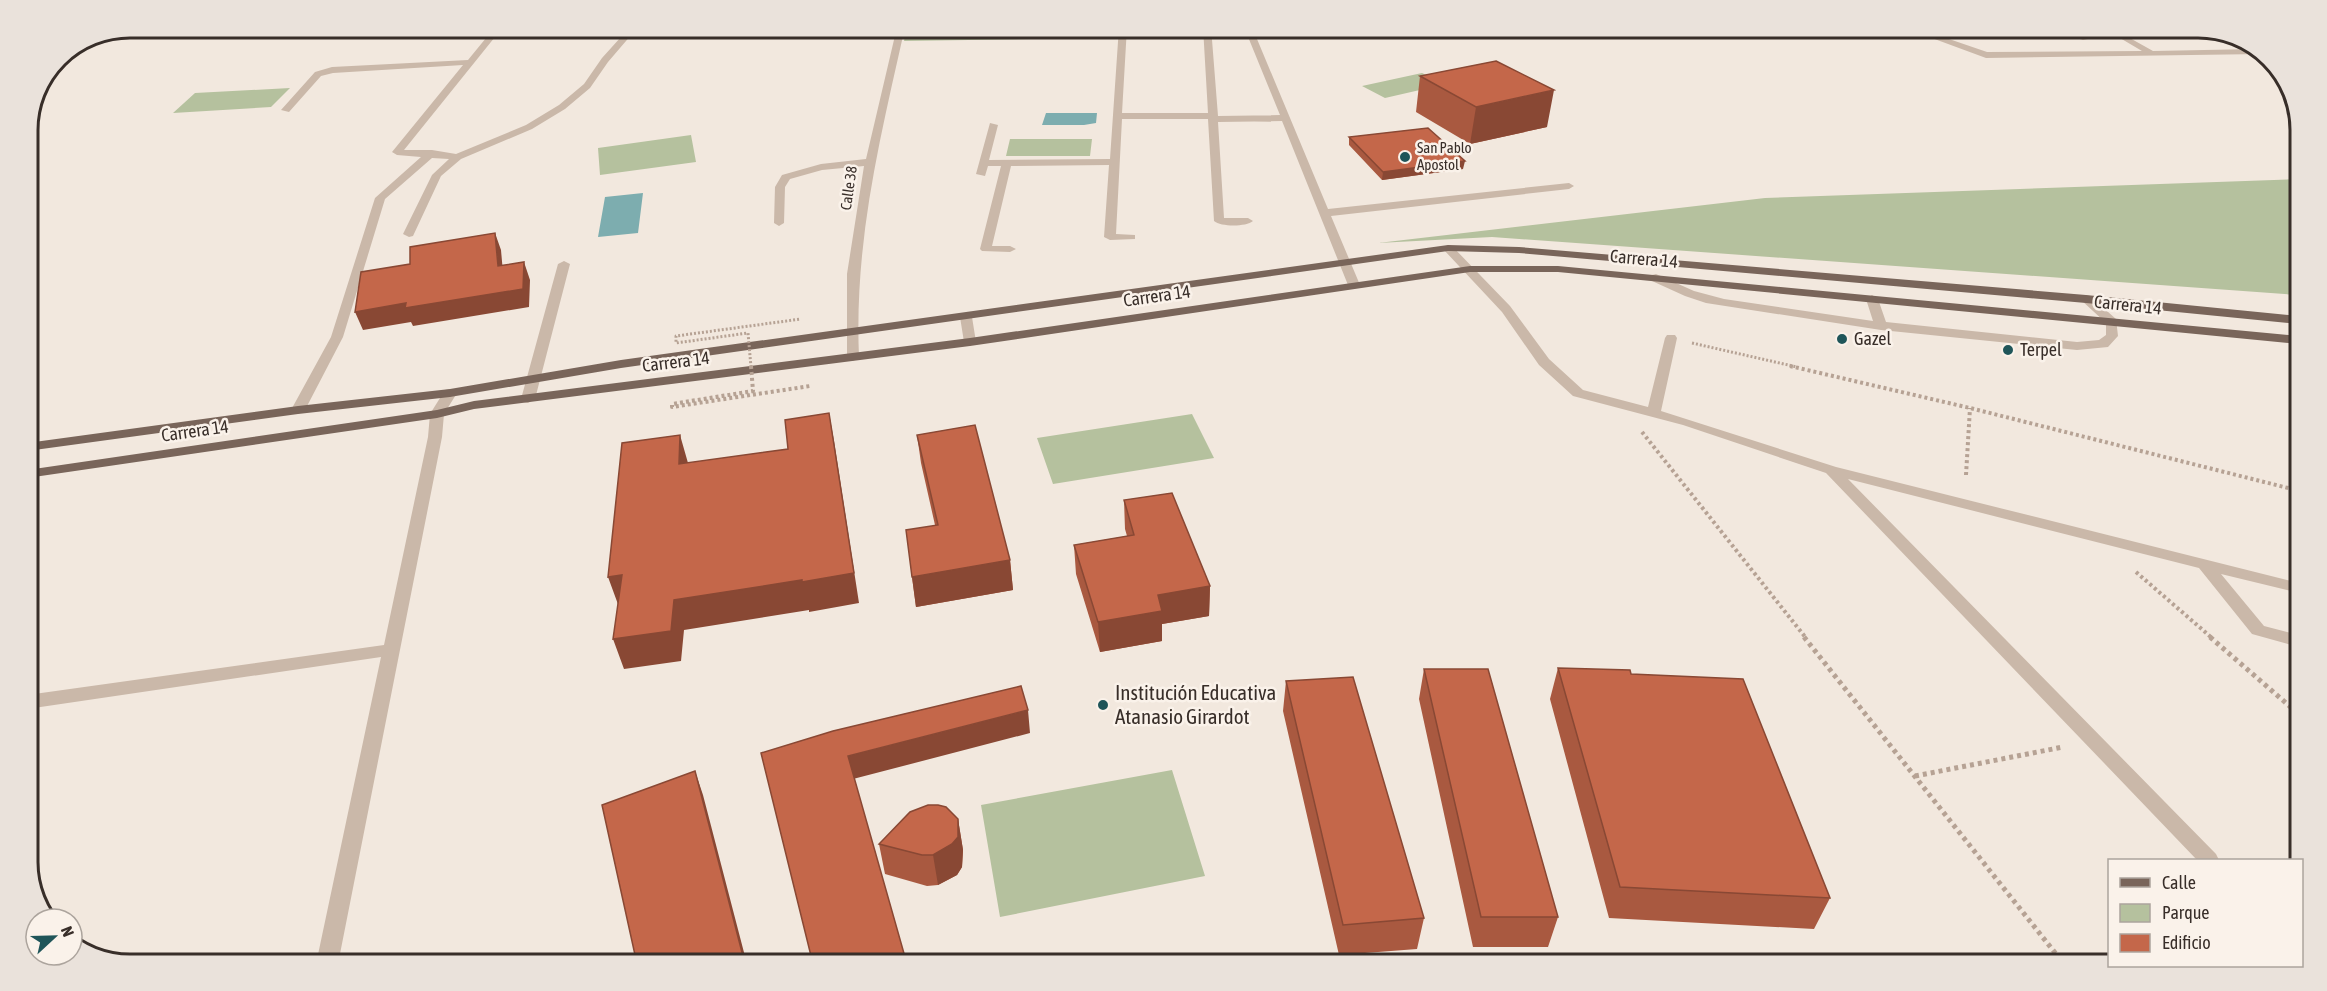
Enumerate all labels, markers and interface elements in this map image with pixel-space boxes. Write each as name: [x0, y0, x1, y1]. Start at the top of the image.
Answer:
place label: San Pablo Apostol: [1417, 139, 1472, 173]
marker: San Pablo Apostol: [1398, 150, 1412, 164]
street label: Calle 38: [837, 165, 860, 211]
street label: Carrera 14: [1609, 245, 1679, 272]
street label: Carrera 14: [1122, 280, 1192, 311]
street label: Carrera 14: [2093, 291, 2163, 318]
place label: Gazel: [1854, 328, 1891, 349]
marker: Gazel: [1835, 332, 1849, 346]
place label: Terpel: [2020, 339, 2062, 360]
marker: Terpel: [2001, 343, 2015, 357]
street label: Carrera 14: [641, 347, 711, 376]
street label: Carrera 14: [160, 415, 230, 446]
place label: Institución Educativa Atanasio Girardot: [1115, 680, 1276, 728]
marker: Institución Educativa Atanasio Girardot: [1096, 698, 1110, 712]
legend: [2108, 859, 2303, 967]
text: Calle: [2162, 872, 2196, 893]
text: Parque: [2162, 902, 2210, 923]
north arrow: [24, 907, 84, 967]
text: N: [58, 924, 78, 939]
text: Edificio: [2162, 932, 2211, 953]

